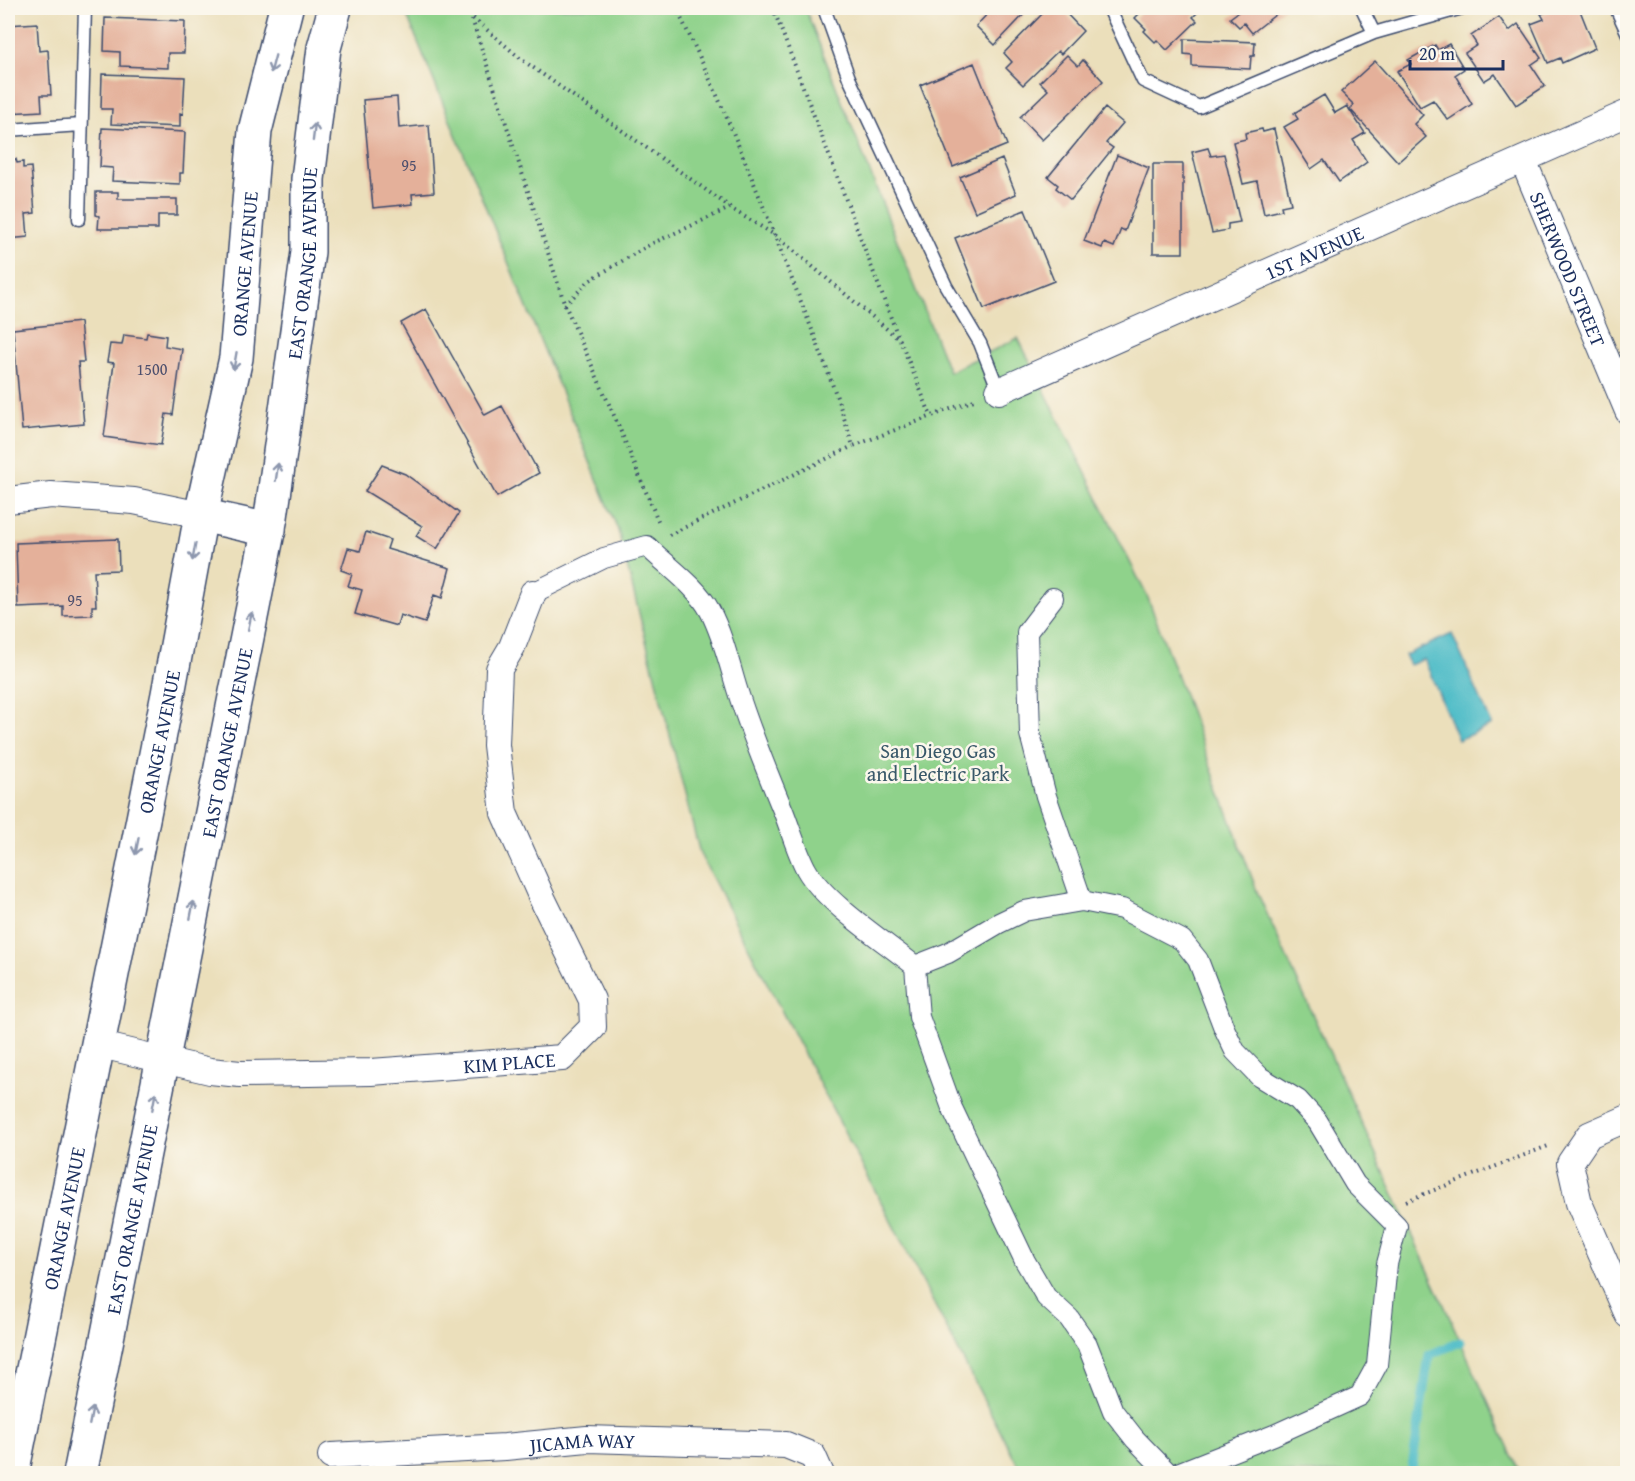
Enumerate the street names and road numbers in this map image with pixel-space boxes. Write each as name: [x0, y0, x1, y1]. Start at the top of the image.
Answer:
street label: EAST ORANGE AVENUE: [279, 165, 324, 361]
street label: SHERWOOD STREET: [1523, 187, 1614, 351]
street label: ORANGE AVENUE: [223, 190, 264, 337]
street label: 1ST AVENUE: [1260, 217, 1368, 286]
street label: EAST ORANGE AVENUE: [193, 645, 259, 840]
street label: ORANGE AVENUE: [130, 668, 187, 816]
street label: KIM PLACE: [462, 1044, 556, 1080]
street label: EAST ORANGE AVENUE: [98, 1122, 164, 1317]
street label: ORANGE AVENUE: [35, 1144, 92, 1292]
street label: JICAMA WAY: [525, 1424, 636, 1459]

